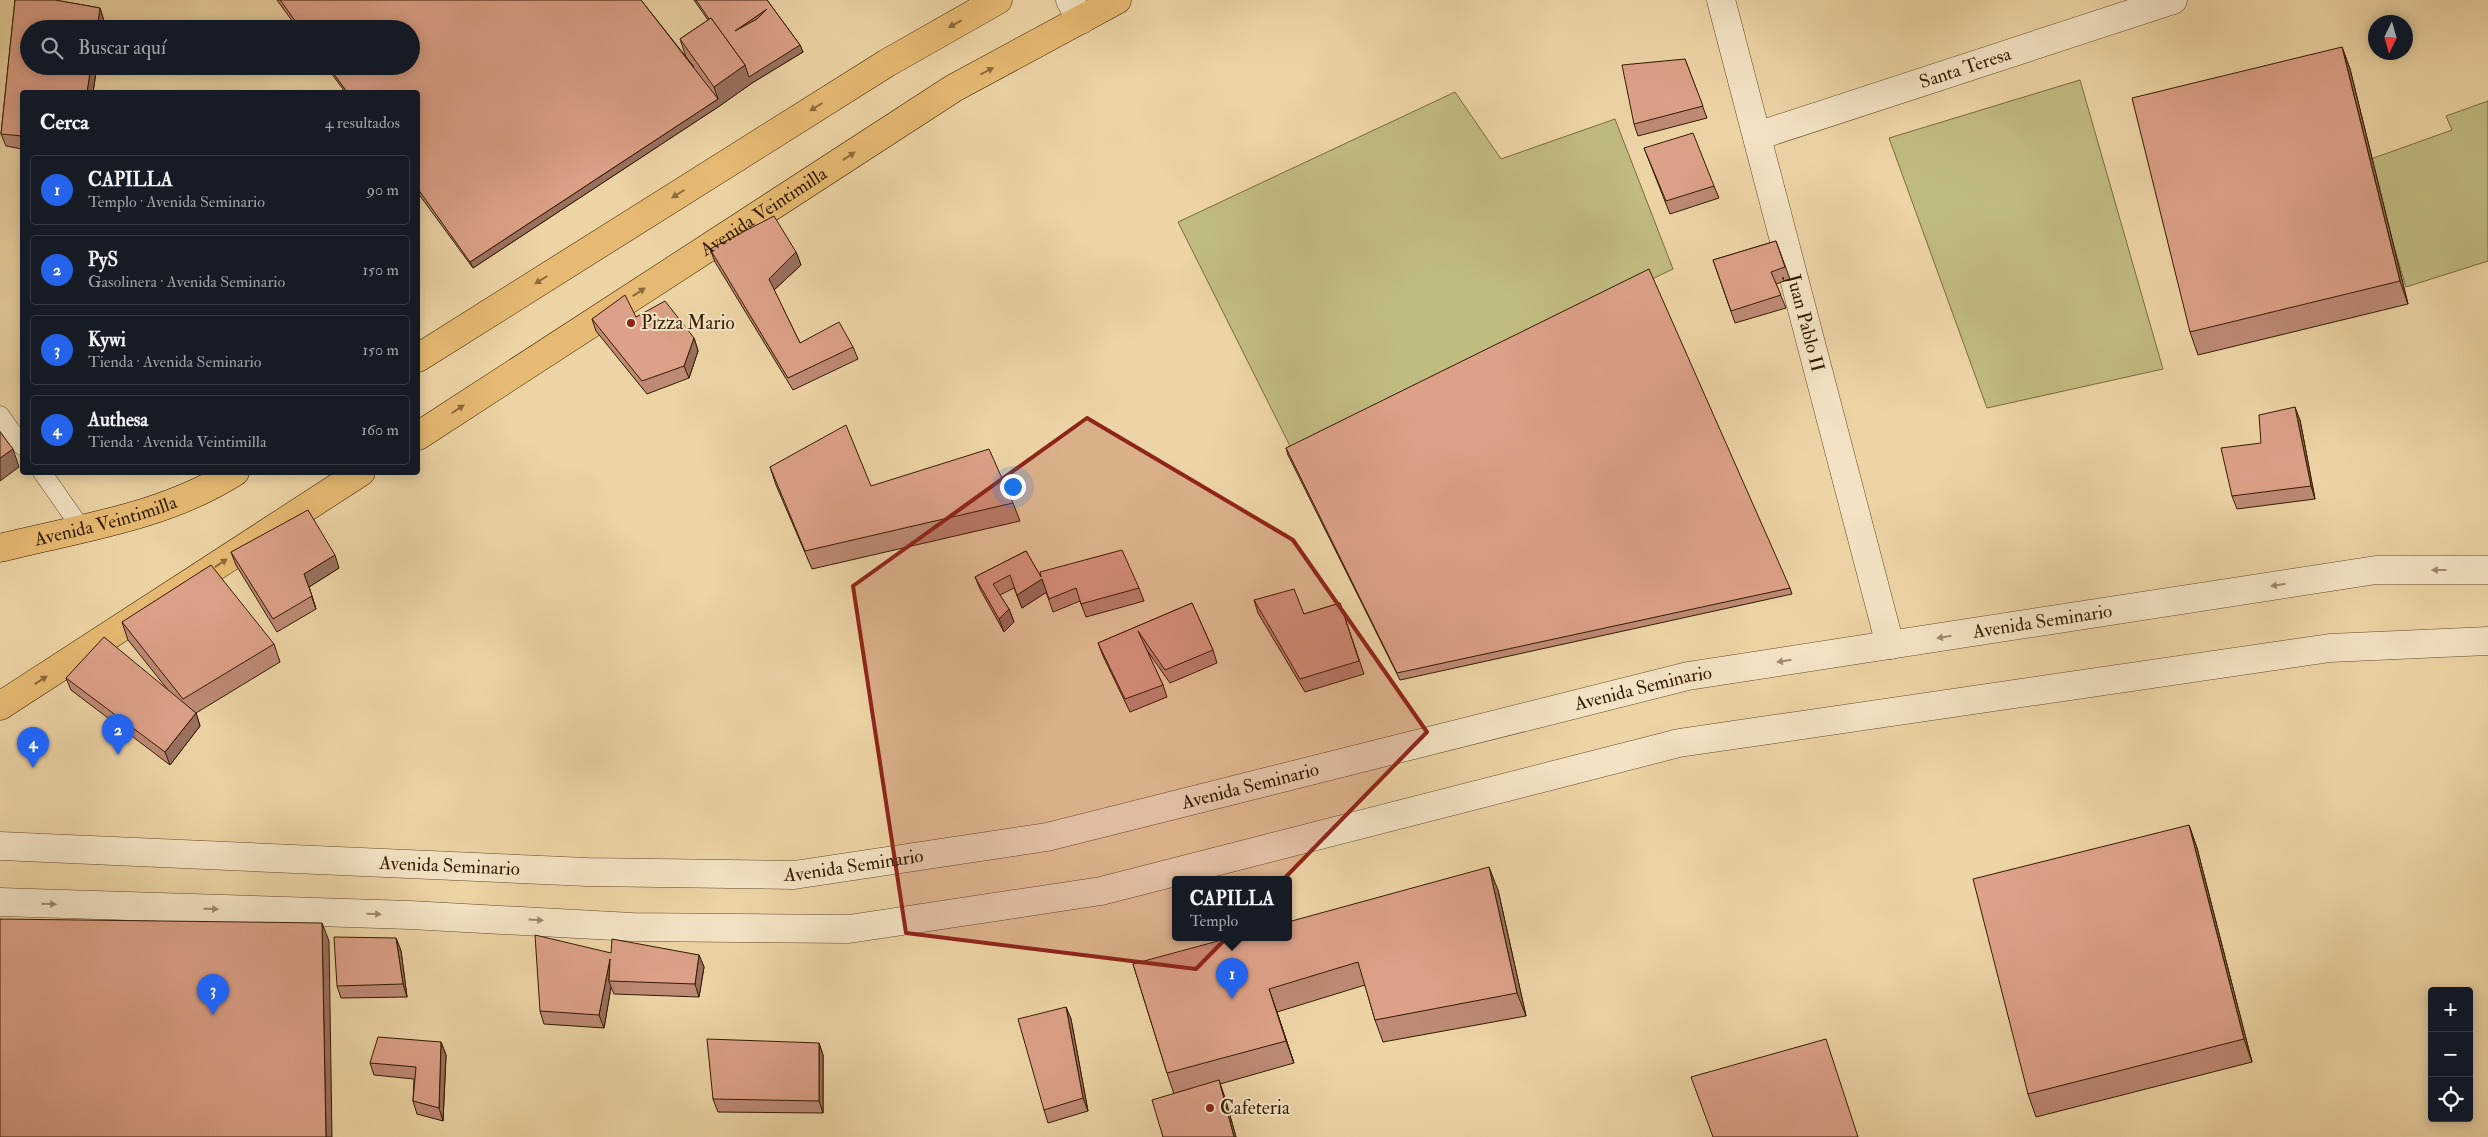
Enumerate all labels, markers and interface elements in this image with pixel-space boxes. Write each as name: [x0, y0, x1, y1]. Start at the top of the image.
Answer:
north arrow: [2368, 15, 2413, 60]
search box: [20, 20, 420, 75]
one-way arrow: [948, 20, 963, 28]
icon: search: [38, 34, 66, 62]
text: Buscar aquí: [78, 36, 166, 60]
street label: Santa Teresa: [1916, 42, 2014, 94]
one-way arrow: [980, 66, 993, 75]
one-way arrow: [809, 103, 823, 112]
text: Cerca: [40, 109, 89, 136]
text: 4 resultados: [325, 113, 400, 133]
one-way arrow: [842, 152, 855, 161]
street label: Avenida Veintimilla: [695, 162, 832, 262]
text: CAPILLA: [88, 168, 173, 192]
text: 1: [54, 180, 60, 200]
text: 90 m: [367, 180, 399, 200]
one-way arrow: [672, 189, 685, 198]
text: Templo · Avenida Seminario: [88, 192, 265, 212]
text: PyS: [88, 248, 118, 272]
text: 2: [53, 260, 61, 280]
text: 150 m: [362, 260, 399, 280]
street label: Juan Pablo II: [1781, 271, 1830, 374]
text: Gasolinera · Avenida Seminario: [88, 272, 285, 292]
one-way arrow: [534, 275, 547, 285]
one-way arrow: [632, 288, 645, 297]
place label: Pizza Mario: [641, 311, 735, 335]
marker: Pizza Mario: [625, 317, 637, 329]
text: Kywi: [88, 328, 126, 352]
text: 3: [54, 340, 60, 360]
text: 150 m: [362, 340, 399, 360]
text: Tienda · Avenida Seminario: [88, 352, 261, 372]
one-way arrow: [452, 404, 465, 414]
text: Authesa: [88, 408, 148, 432]
text: 4: [53, 420, 61, 440]
text: 160 m: [361, 420, 399, 440]
text: Tienda · Avenida Veintimilla: [88, 432, 267, 452]
your location: [1000, 474, 1026, 500]
street label: Avenida Veintimilla: [31, 490, 181, 552]
one-way arrow: [215, 558, 228, 568]
one-way arrow: [2431, 566, 2447, 574]
one-way arrow: [2270, 582, 2286, 590]
street label: Avenida Seminario: [1970, 599, 2114, 644]
one-way arrow: [1936, 633, 1952, 641]
one-way arrow: [1775, 658, 1791, 666]
street label: Avenida Seminario: [1571, 660, 1714, 716]
one-way arrow: [34, 675, 48, 685]
pin: 2: [102, 714, 134, 755]
pin: 4: [17, 727, 49, 768]
street label: Avenida Seminario: [1178, 757, 1321, 815]
street label: Avenida Seminario: [783, 844, 925, 887]
street label: Avenida Seminario: [378, 851, 520, 881]
popup: [1172, 876, 1292, 941]
text: CAPILLA: [1190, 887, 1274, 911]
one-way arrow: [41, 900, 57, 908]
one-way arrow: [203, 905, 219, 913]
one-way arrow: [366, 910, 382, 918]
text: Templo: [1190, 911, 1238, 931]
one-way arrow: [528, 917, 544, 925]
pin: 1: [1216, 958, 1248, 999]
pin: 3: [197, 974, 229, 1015]
map controls: [2428, 987, 2473, 1122]
button: +: [2428, 987, 2473, 1032]
button: −: [2428, 1032, 2473, 1077]
button: locate: [2428, 1077, 2473, 1122]
place label: Cafeteria: [1220, 1096, 1290, 1120]
marker: Cafeteria: [1204, 1102, 1216, 1114]

